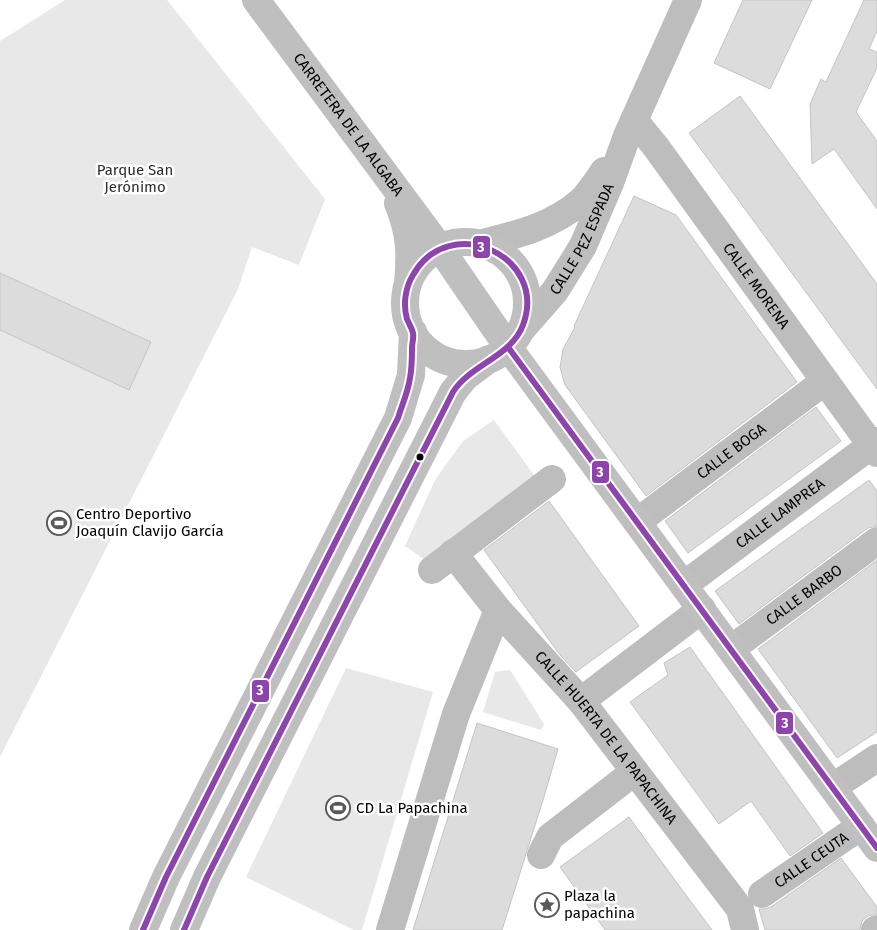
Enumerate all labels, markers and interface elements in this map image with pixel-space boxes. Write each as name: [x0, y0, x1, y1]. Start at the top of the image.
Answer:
street label: CARRETERA DE LA ALGABA: [289, 49, 408, 200]
park label: Parque San Jerónimo: [97, 161, 173, 196]
street label: CALLE PEZ ESPADA: [546, 180, 618, 298]
line badge: 3: [472, 235, 491, 259]
text: 3: [476, 239, 485, 256]
street label: CALLE MORENA: [719, 239, 794, 333]
street label: CALLE BOGA: [693, 419, 770, 483]
unlabelled marker: [415, 452, 425, 462]
line badge: 3: [591, 460, 610, 484]
text: 3: [595, 464, 604, 481]
street label: CALLE LAMPREA: [732, 474, 828, 552]
place label: Centro Deportivo Joaquín Clavijo García: [76, 505, 224, 540]
sports icon: Centro Deportivo Joaquín Clavijo García: [46, 510, 72, 536]
street label: CALLE BARBO: [763, 561, 846, 629]
street label: CALLE HUERTA DE LA PAPACHINA: [531, 647, 681, 828]
line badge: 3: [251, 679, 270, 703]
text: 3: [255, 682, 264, 699]
line badge: 3: [775, 711, 794, 735]
text: 3: [780, 715, 789, 732]
sports icon: CD La Papachina: [325, 795, 351, 821]
place label: CD La Papachina: [356, 799, 468, 817]
street label: CALLE CEUTA: [771, 828, 852, 892]
place label: Plaza la papachina: [564, 887, 635, 922]
place icon: Plaza la papachina: [534, 892, 560, 918]

